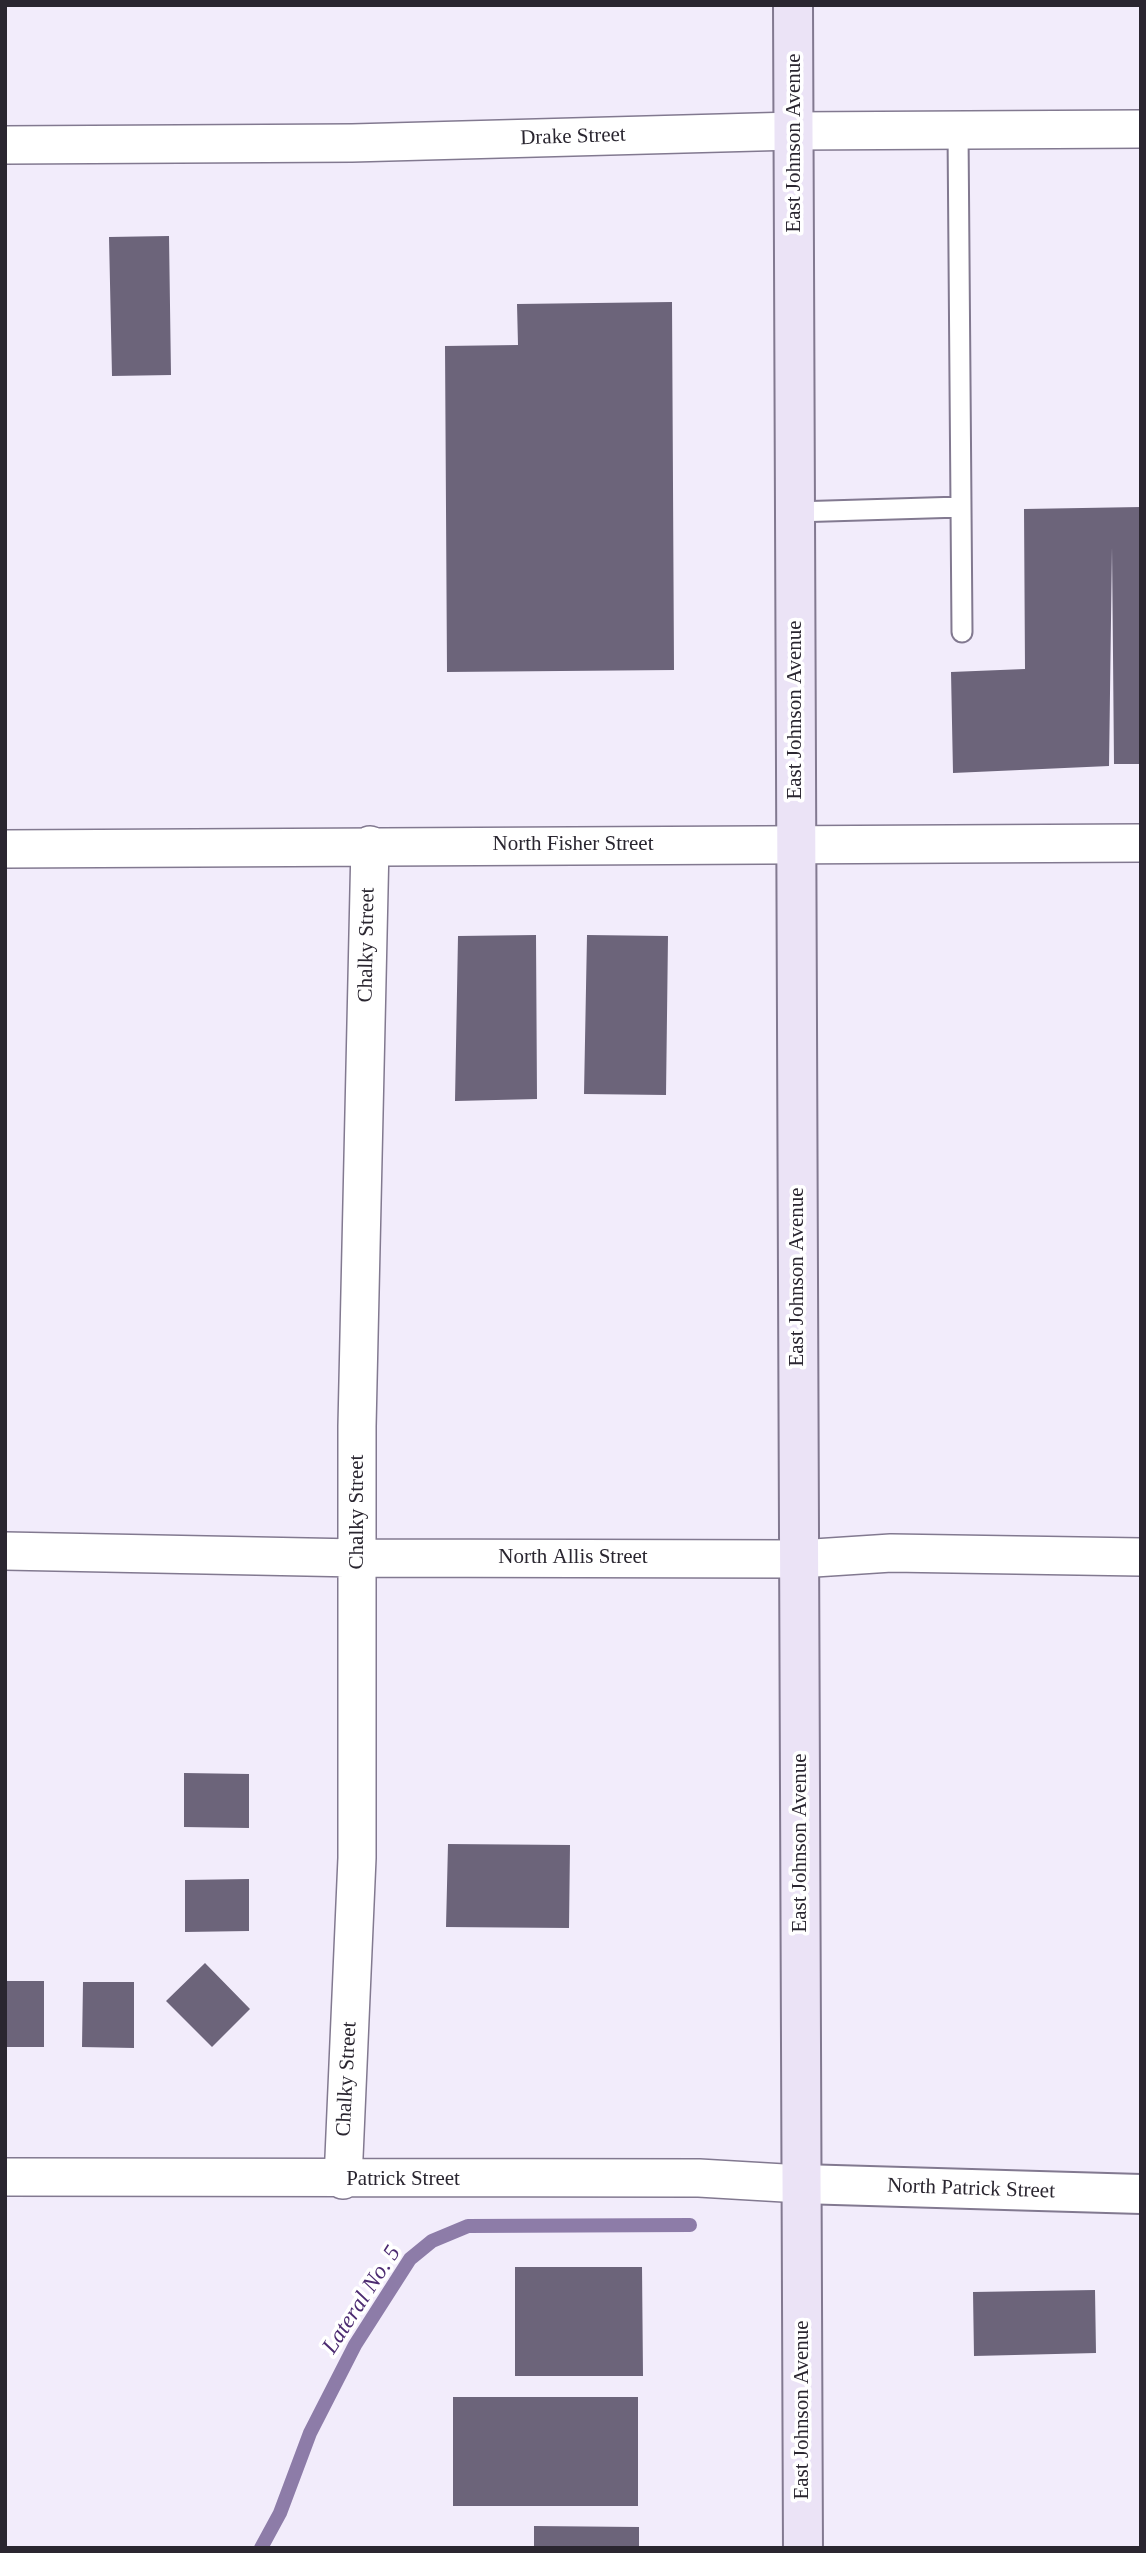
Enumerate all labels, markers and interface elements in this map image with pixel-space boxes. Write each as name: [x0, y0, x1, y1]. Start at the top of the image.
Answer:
street label: East Johnson Avenue: [781, 53, 807, 233]
street label: Drake Street: [520, 123, 626, 151]
street label: East Johnson Avenue: [782, 620, 808, 800]
street label: North Fisher Street: [493, 831, 653, 857]
street label: Chalky Street: [353, 887, 381, 1003]
street label: East Johnson Avenue: [784, 1187, 810, 1367]
street label: Chalky Street: [344, 1455, 370, 1569]
street label: North Allis Street: [498, 1544, 648, 1570]
street label: East Johnson Avenue: [787, 1753, 813, 1933]
street label: Chalky Street: [331, 2021, 363, 2137]
street label: Patrick Street: [346, 2166, 460, 2192]
street label: North Patrick Street: [887, 2173, 1055, 2205]
water label: Lateral No. 5: [317, 2241, 407, 2359]
street label: East Johnson Avenue: [789, 2320, 815, 2500]

